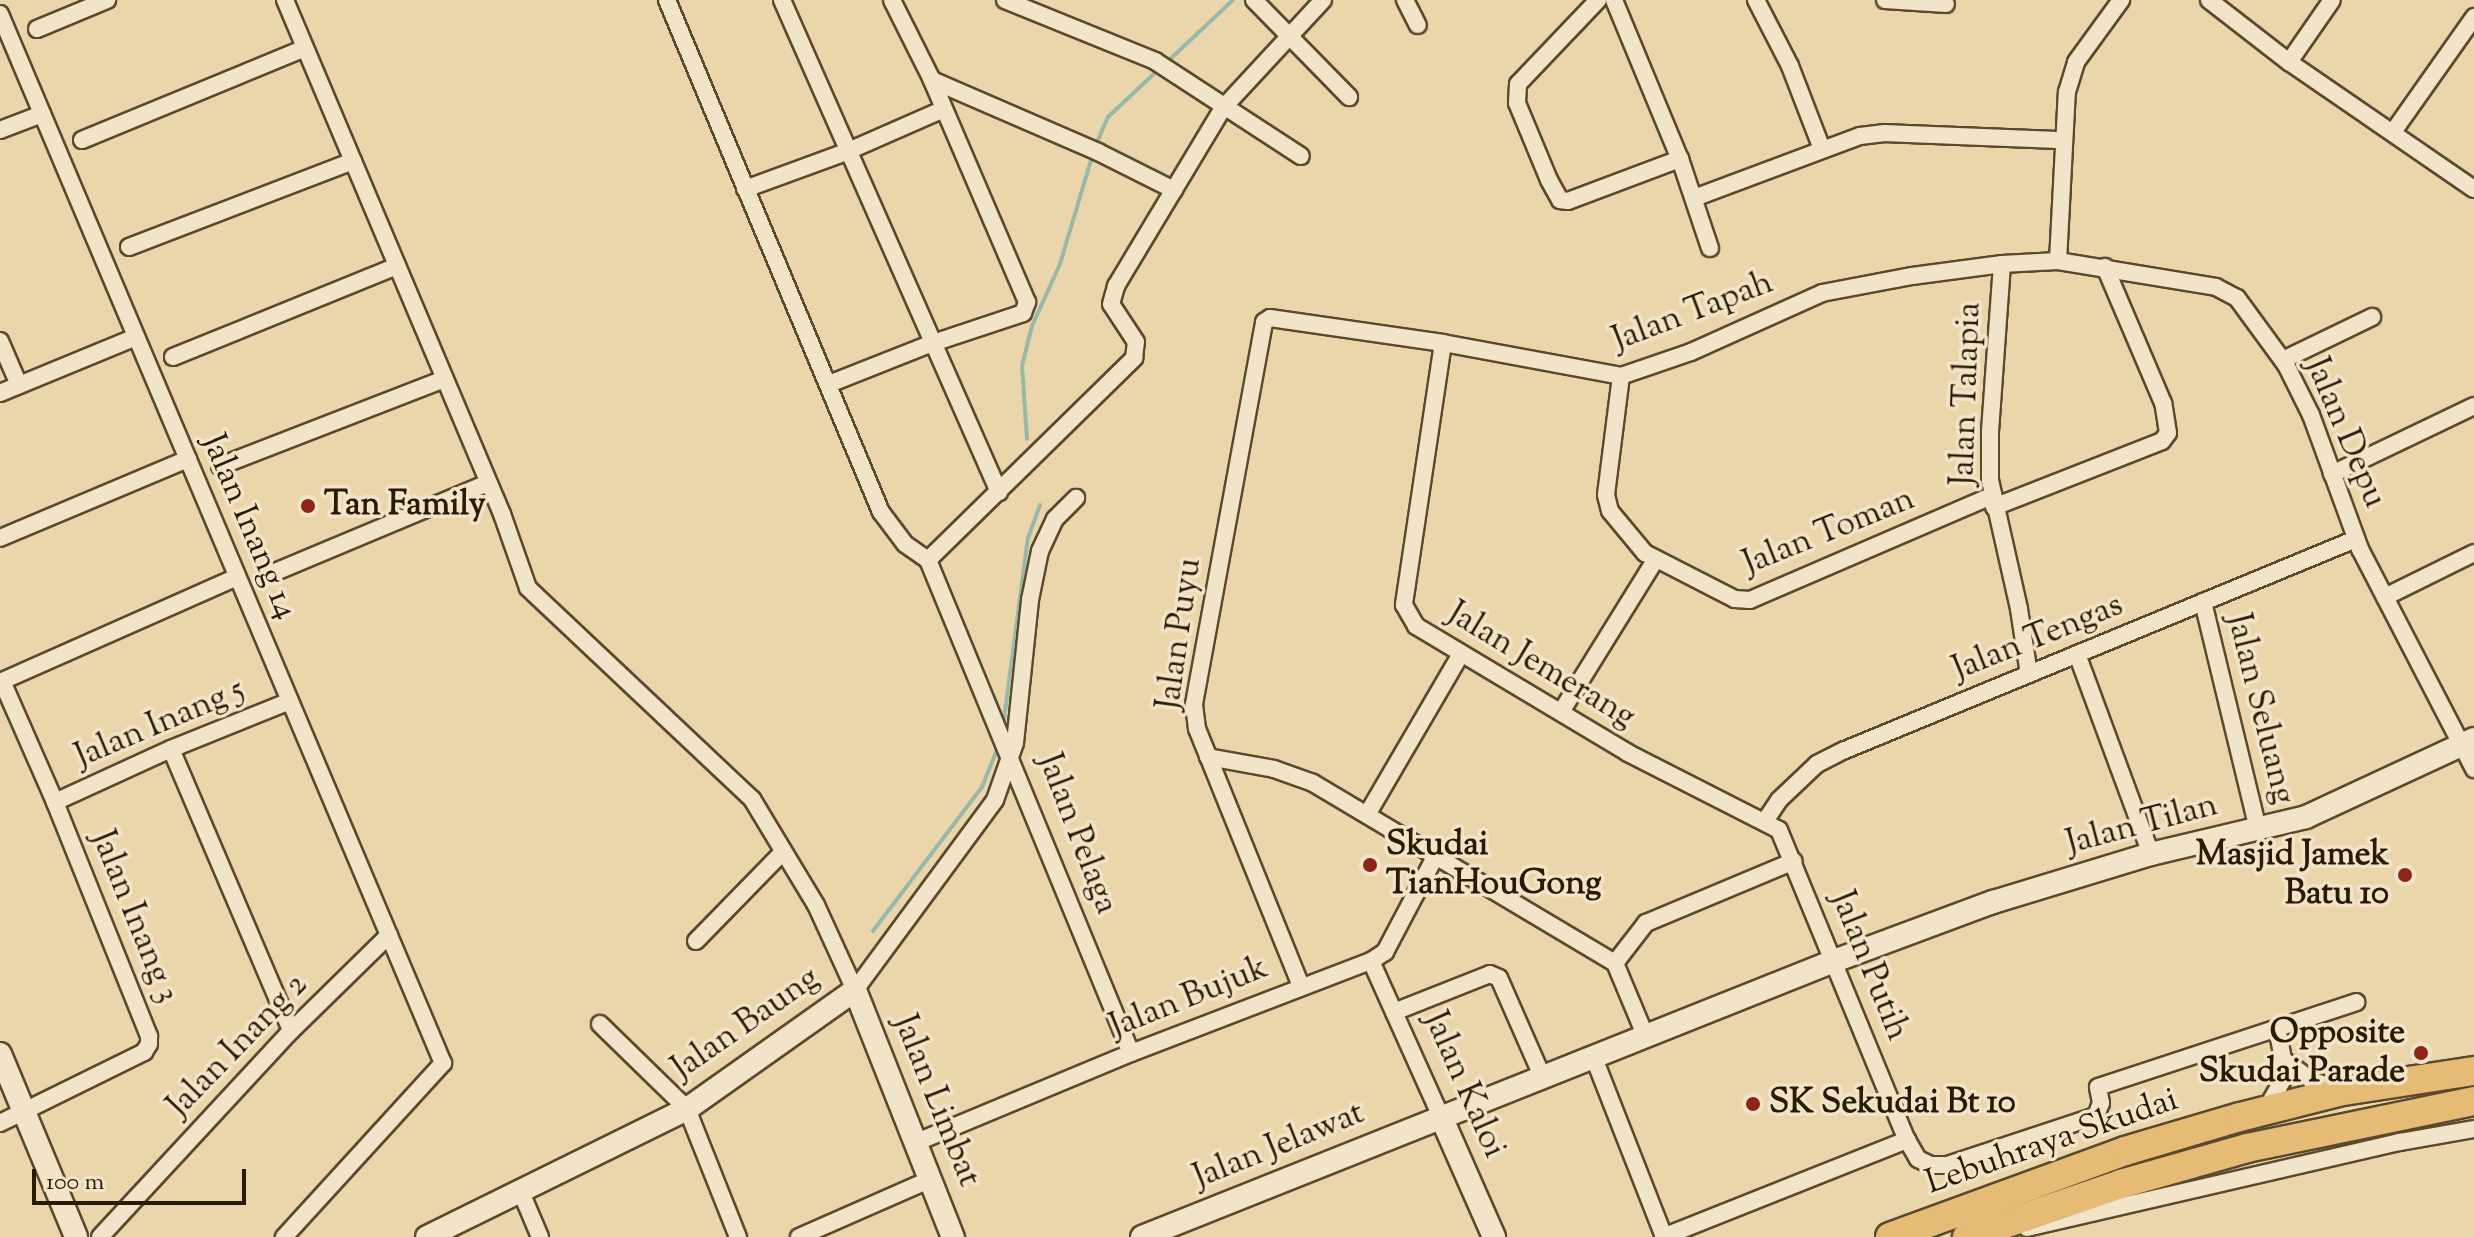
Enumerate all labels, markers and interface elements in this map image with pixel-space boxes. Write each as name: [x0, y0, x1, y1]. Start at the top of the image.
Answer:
street label: Jalan Tapah: [1607, 263, 1779, 361]
street label: Jalan Talapia: [1943, 302, 1991, 486]
street label: Jalan Depu: [2295, 352, 2395, 514]
street label: Jalan Inang 14: [192, 428, 306, 626]
street label: Jalan Toman: [1737, 479, 1921, 585]
place label: Tan Family: [324, 486, 486, 526]
marker: Tan Family: [299, 497, 317, 515]
street label: Jalan Puyu: [1149, 555, 1211, 713]
street label: Jalan Tengas: [1947, 585, 2129, 691]
street label: Jalan Jemerang: [1440, 594, 1642, 738]
street label: Jalan Seluang: [2217, 610, 2303, 808]
street label: Jalan Inang 5: [69, 670, 251, 778]
street label: Jalan Pelaga: [1028, 748, 1126, 920]
street label: Jalan Tilan: [2062, 785, 2222, 865]
street label: Jalan Inang 3: [81, 825, 187, 1009]
place label: Skudai TianHouGong: [1386, 825, 1601, 904]
place label: Masjid Jamek Batu 10: [2196, 835, 2389, 914]
marker: Skudai TianHouGong: [1361, 856, 1379, 874]
marker: Masjid Jamek Batu 10: [2396, 866, 2414, 884]
street label: Jalan Putih: [1821, 885, 1917, 1047]
street label: Jalan Bujuk: [1104, 948, 1274, 1048]
street label: Jalan Baung: [664, 958, 828, 1090]
street label: Jalan Inang 2: [159, 965, 317, 1127]
street label: Jalan Kaloi: [1414, 1006, 1514, 1164]
street label: Jalan Limbat: [883, 1009, 989, 1193]
place label: Opposite Skudai Parade: [2199, 1013, 2405, 1092]
marker: Opposite Skudai Parade: [2412, 1044, 2430, 1062]
street label: Lebuhraya Skudai: [1921, 1080, 2183, 1204]
place label: SK Sekudai Bt 10: [1769, 1084, 2016, 1124]
street label: Jalan Jelawat: [1188, 1093, 1370, 1199]
marker: SK Sekudai Bt 10: [1744, 1095, 1762, 1113]
scale bar: [36, 1153, 250, 1203]
text: 100 m: [46, 1166, 104, 1200]

